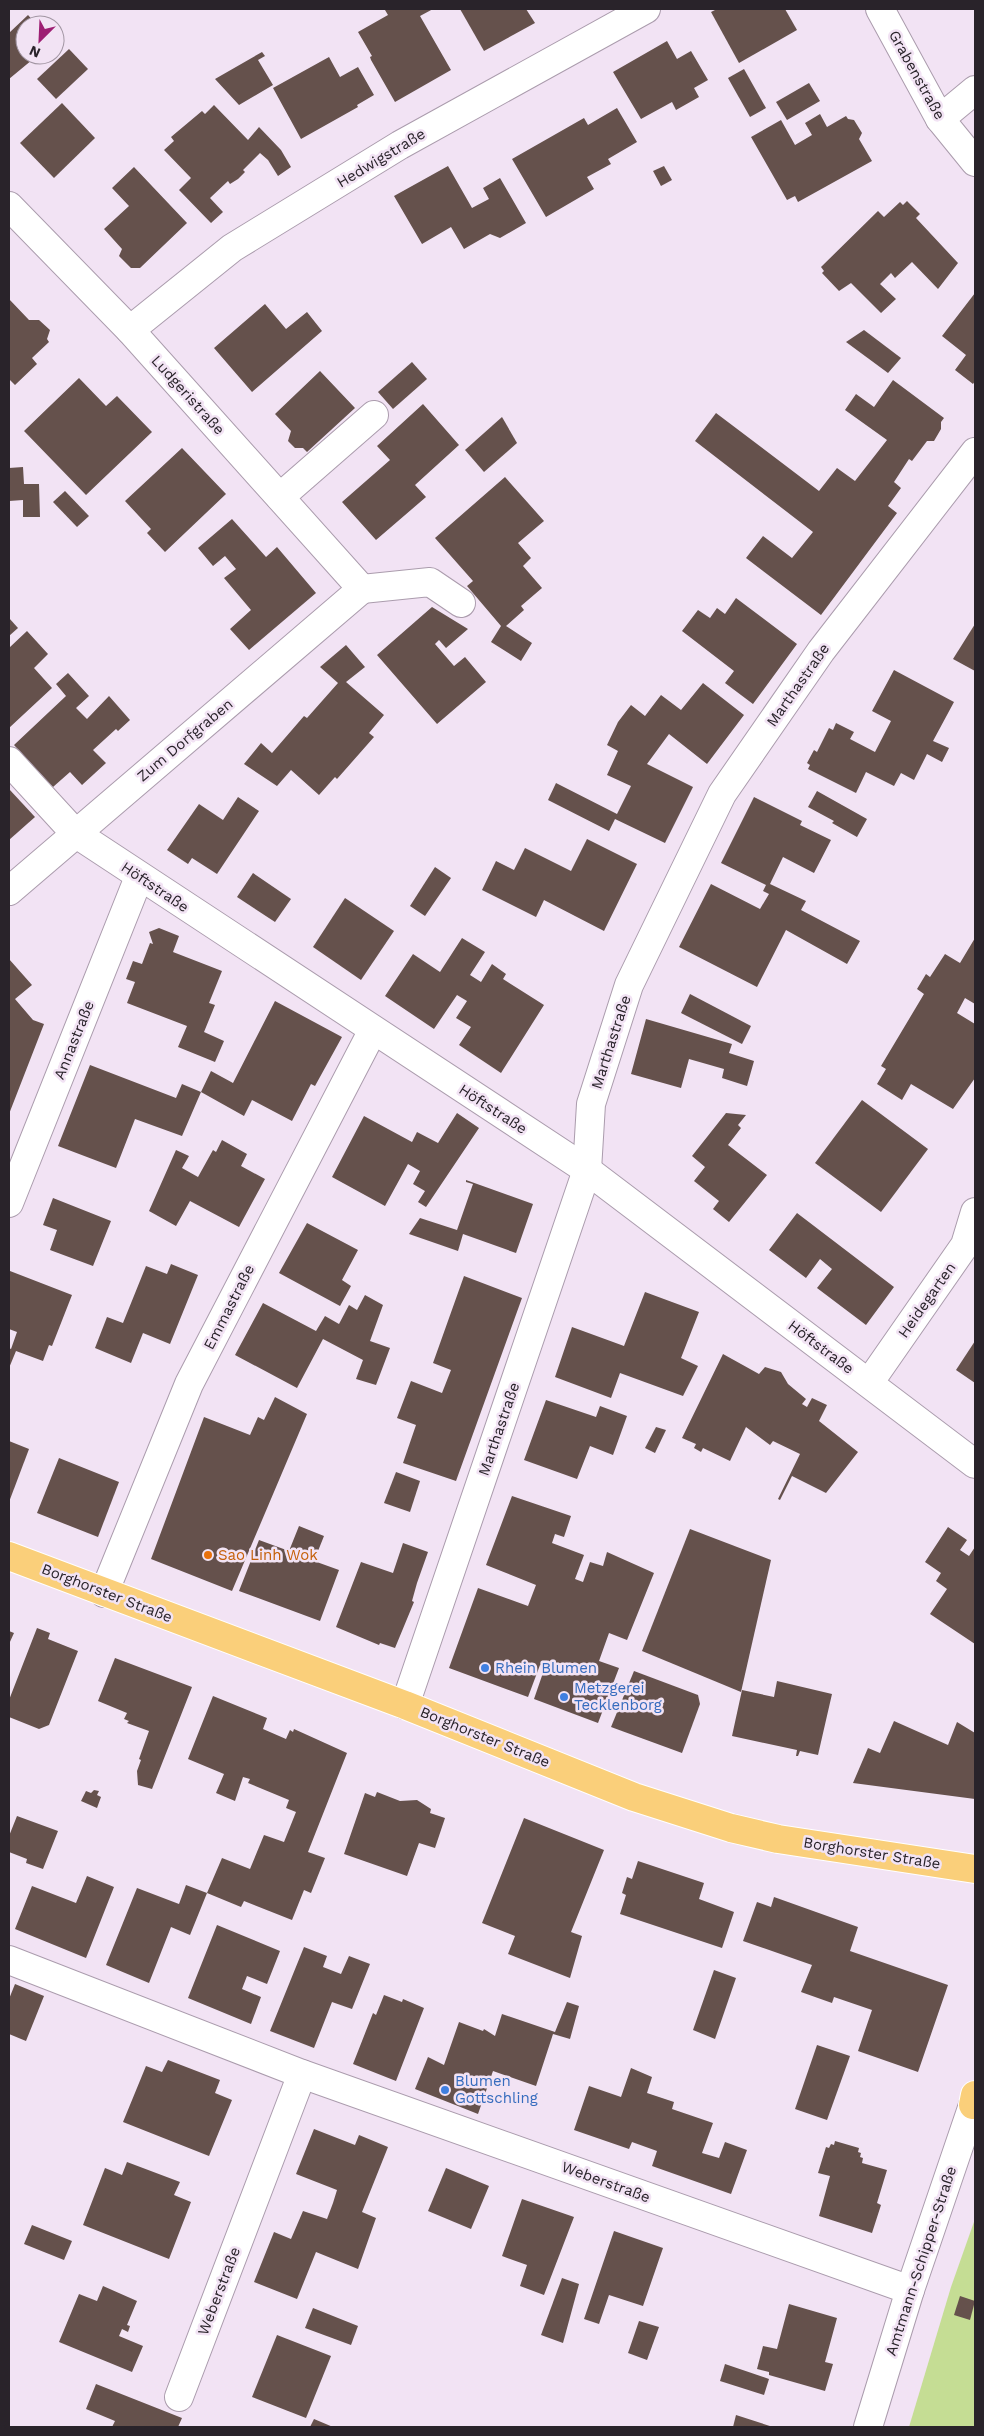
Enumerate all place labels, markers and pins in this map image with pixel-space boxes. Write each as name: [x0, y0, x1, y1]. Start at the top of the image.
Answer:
place label: Sao Linh Wok: [218, 1546, 318, 1564]
marker: Sao Linh Wok: [202, 1549, 214, 1561]
place label: Rhein Blumen: [495, 1659, 597, 1677]
marker: Rhein Blumen: [479, 1662, 491, 1674]
place label: Metzgerei Tecklenborg: [574, 1679, 662, 1714]
marker: Metzgerei Tecklenborg: [558, 1691, 570, 1703]
place label: Blumen Gottschling: [455, 2072, 538, 2107]
marker: Blumen Gottschling: [439, 2084, 451, 2096]

